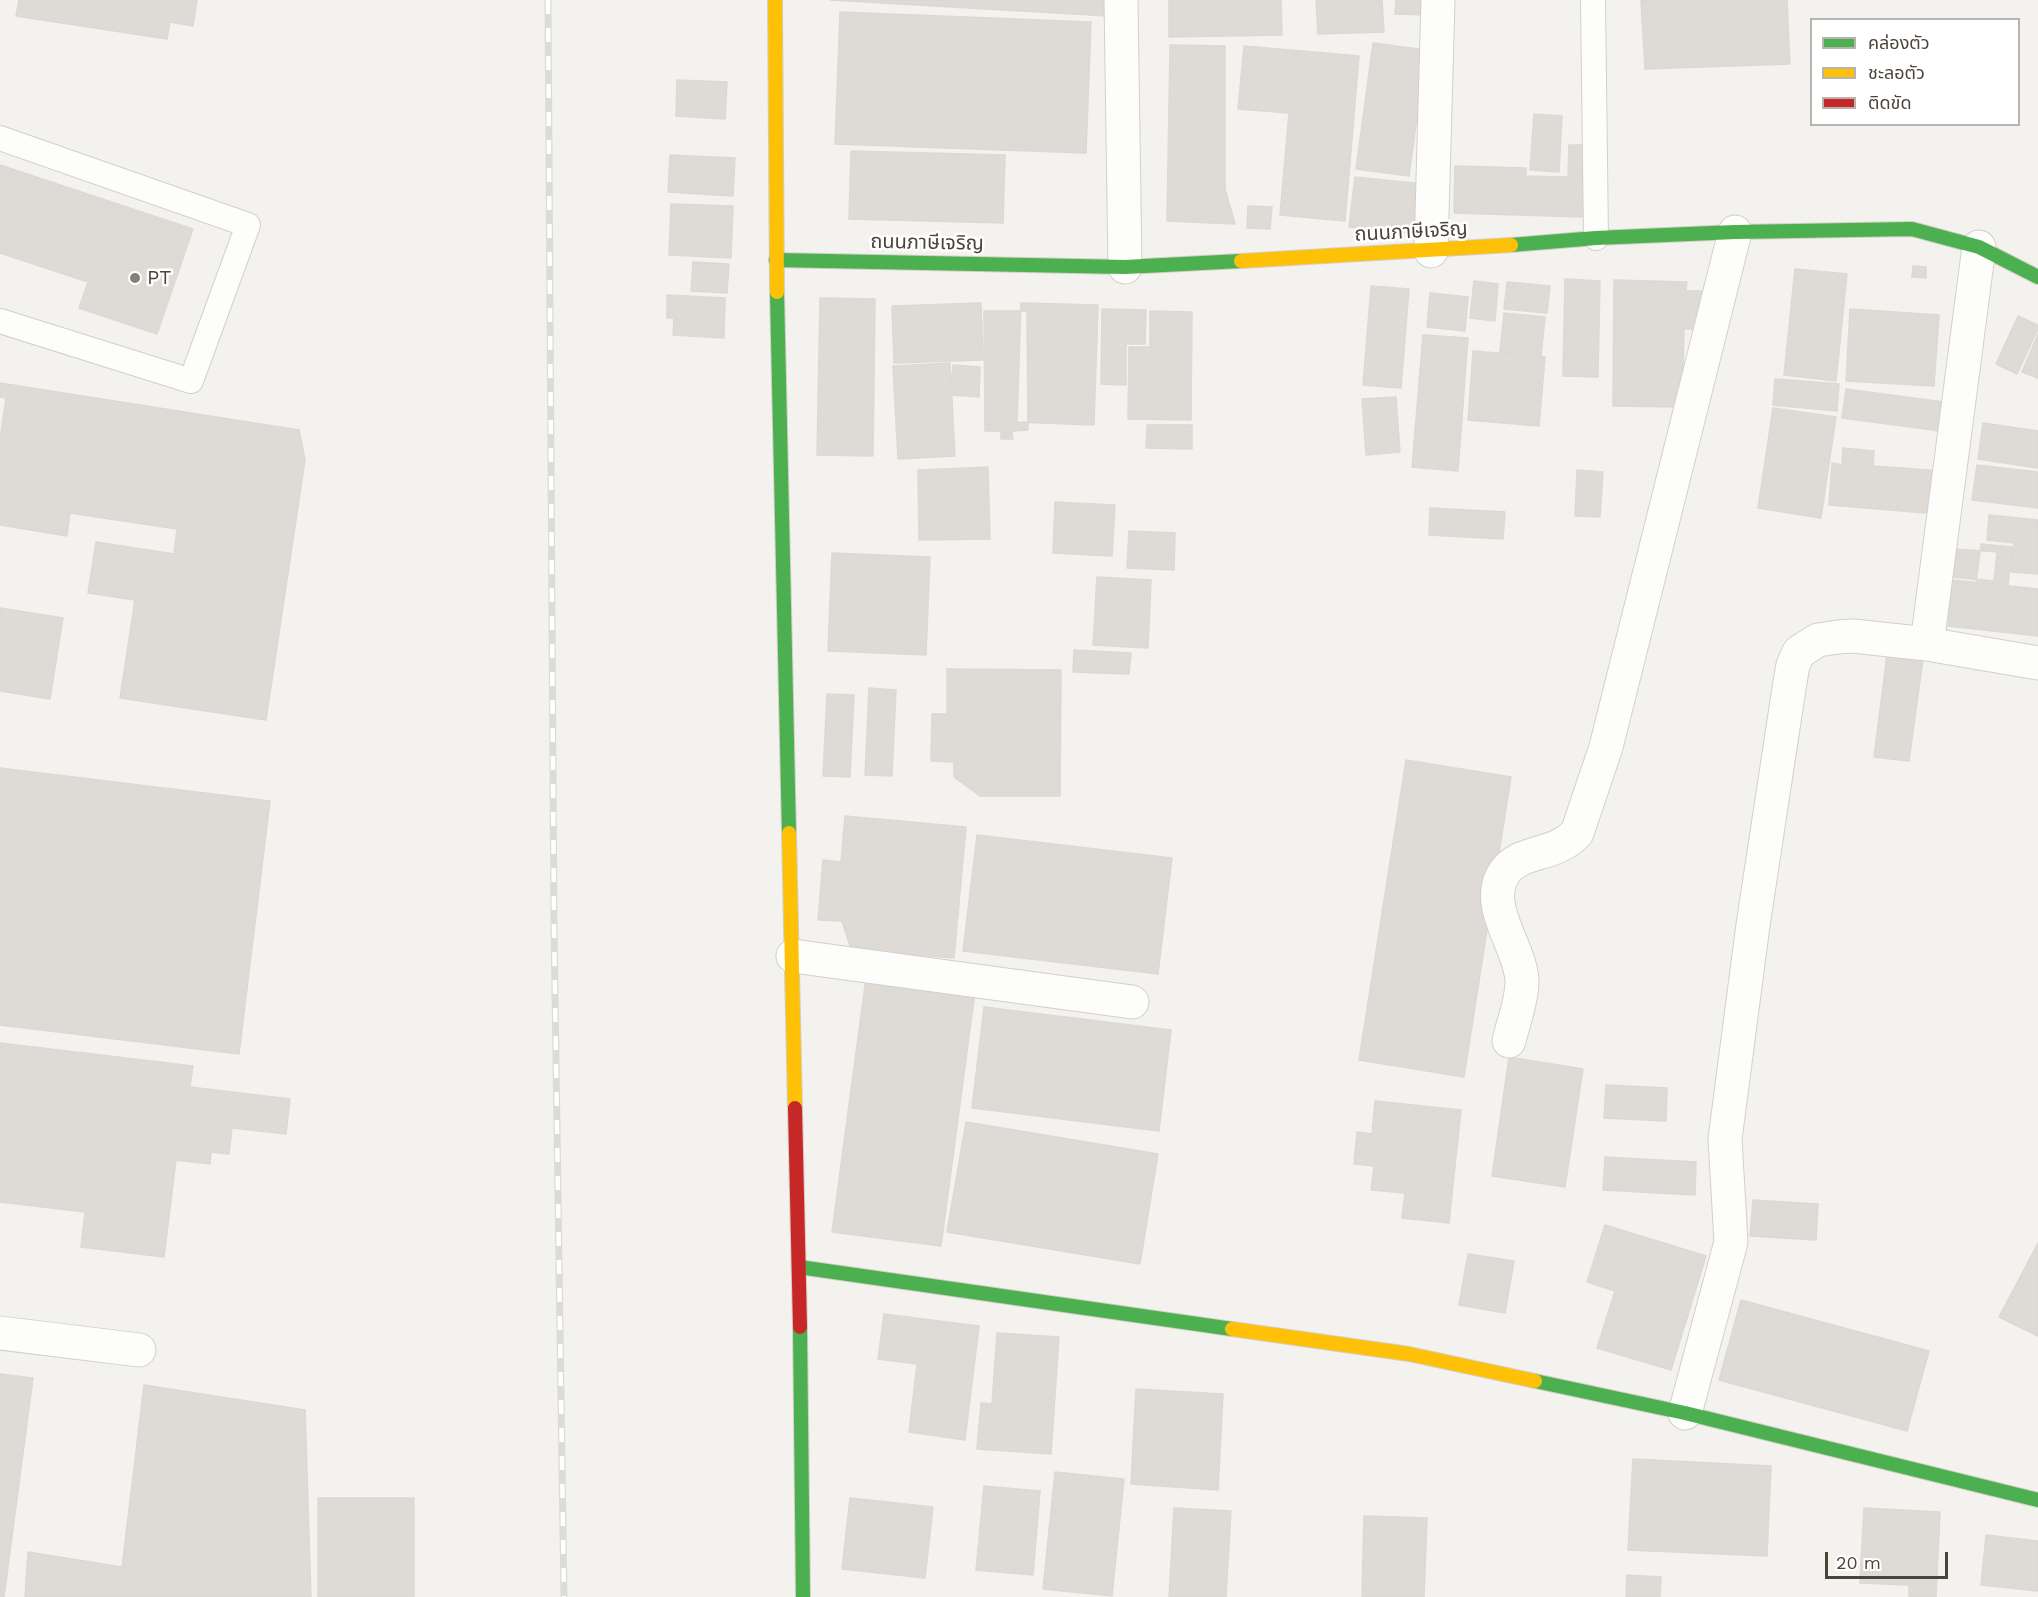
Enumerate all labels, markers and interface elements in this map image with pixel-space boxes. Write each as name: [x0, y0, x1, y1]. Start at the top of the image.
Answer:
legend: [1810, 18, 2020, 126]
text: คล่องตัว: [1868, 32, 1930, 53]
text: ชะลอตัว: [1868, 62, 1925, 83]
text: ติดขัด: [1868, 92, 1911, 113]
street label: ถนนภาษีเจริญ: [1354, 217, 1468, 247]
street label: ถนนภาษีเจริญ: [870, 230, 984, 256]
place label: PT: [147, 266, 171, 290]
marker: PT: [128, 271, 142, 285]
scale bar: [1828, 1540, 1951, 1578]
text: 20 m: [1836, 1552, 1881, 1573]

